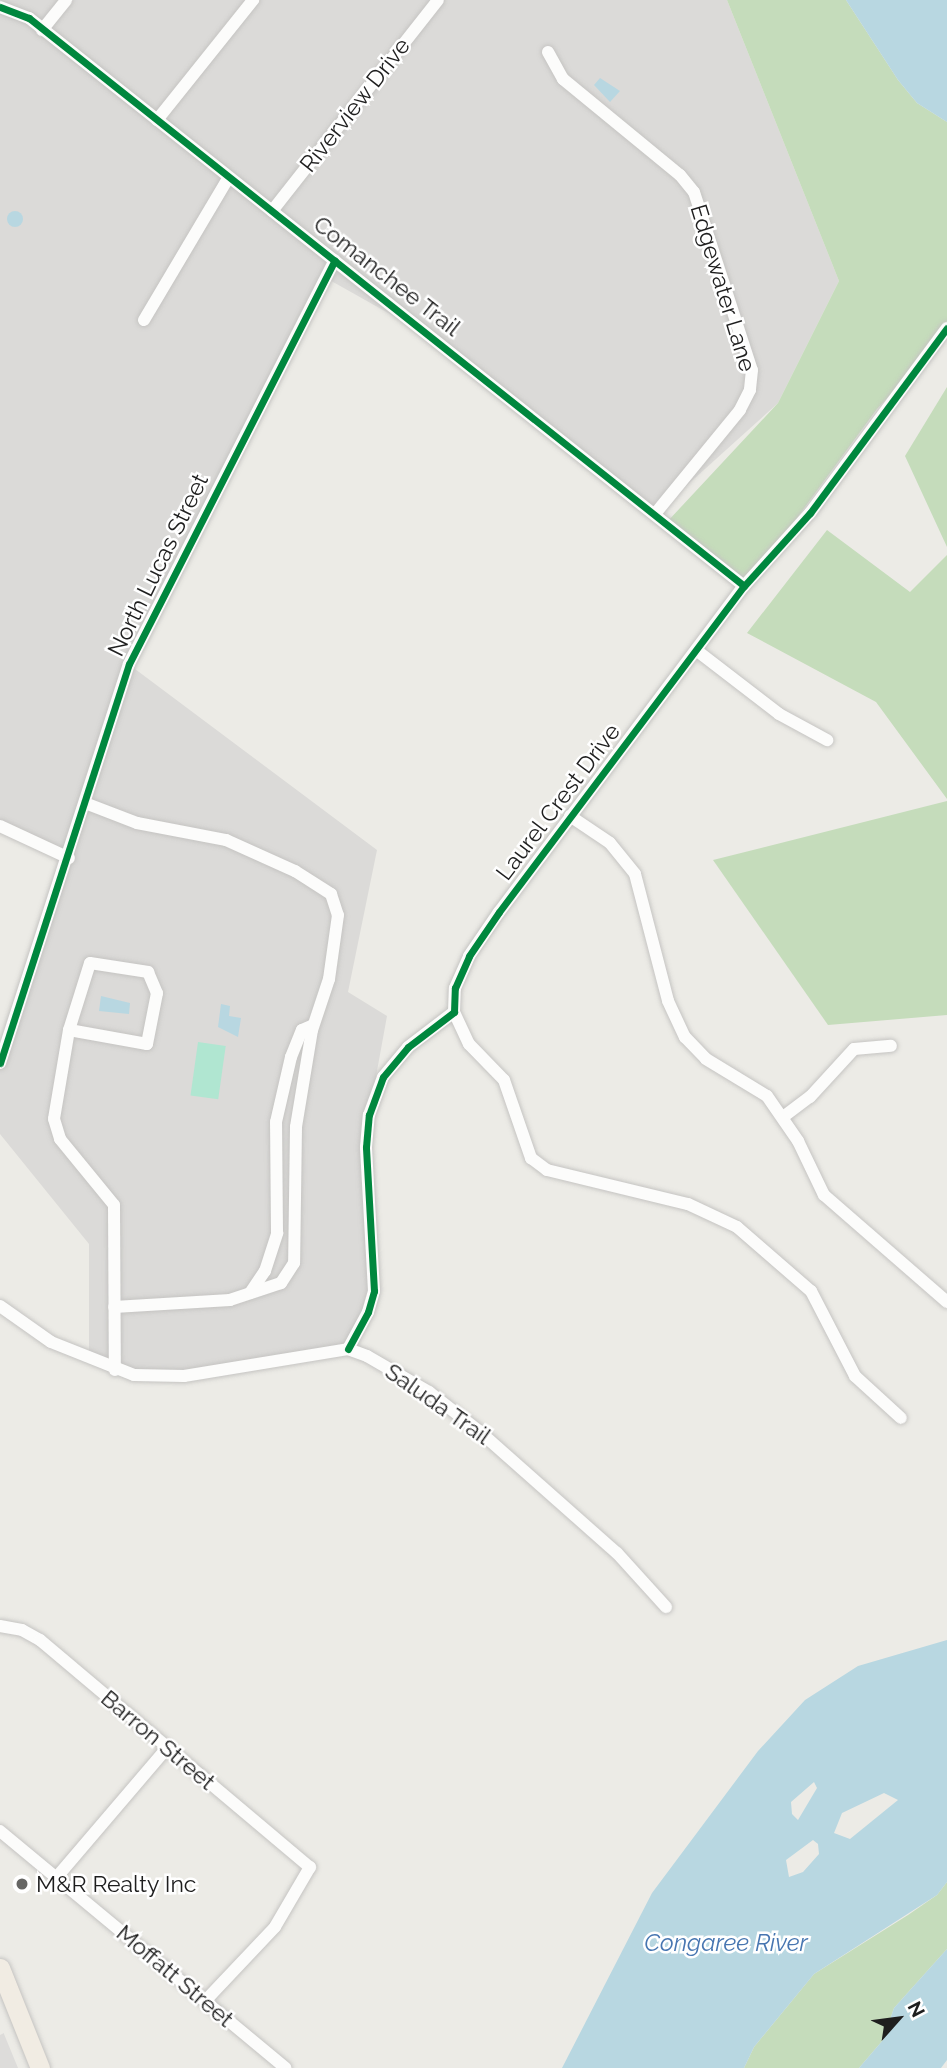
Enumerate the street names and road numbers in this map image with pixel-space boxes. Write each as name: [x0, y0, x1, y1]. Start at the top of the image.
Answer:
street label: Riverview Drive: [294, 32, 416, 178]
street label: Edgewater Lane: [684, 201, 762, 375]
street label: Comanchee Trail: [308, 210, 466, 342]
street label: North Lucas Street: [102, 469, 214, 661]
street label: Laurel Crest Drive: [490, 718, 626, 886]
street label: Saluda Trail: [380, 1357, 496, 1451]
street label: Barron Street: [95, 1684, 221, 1796]
street label: Moffatt Street: [111, 1919, 239, 2033]

